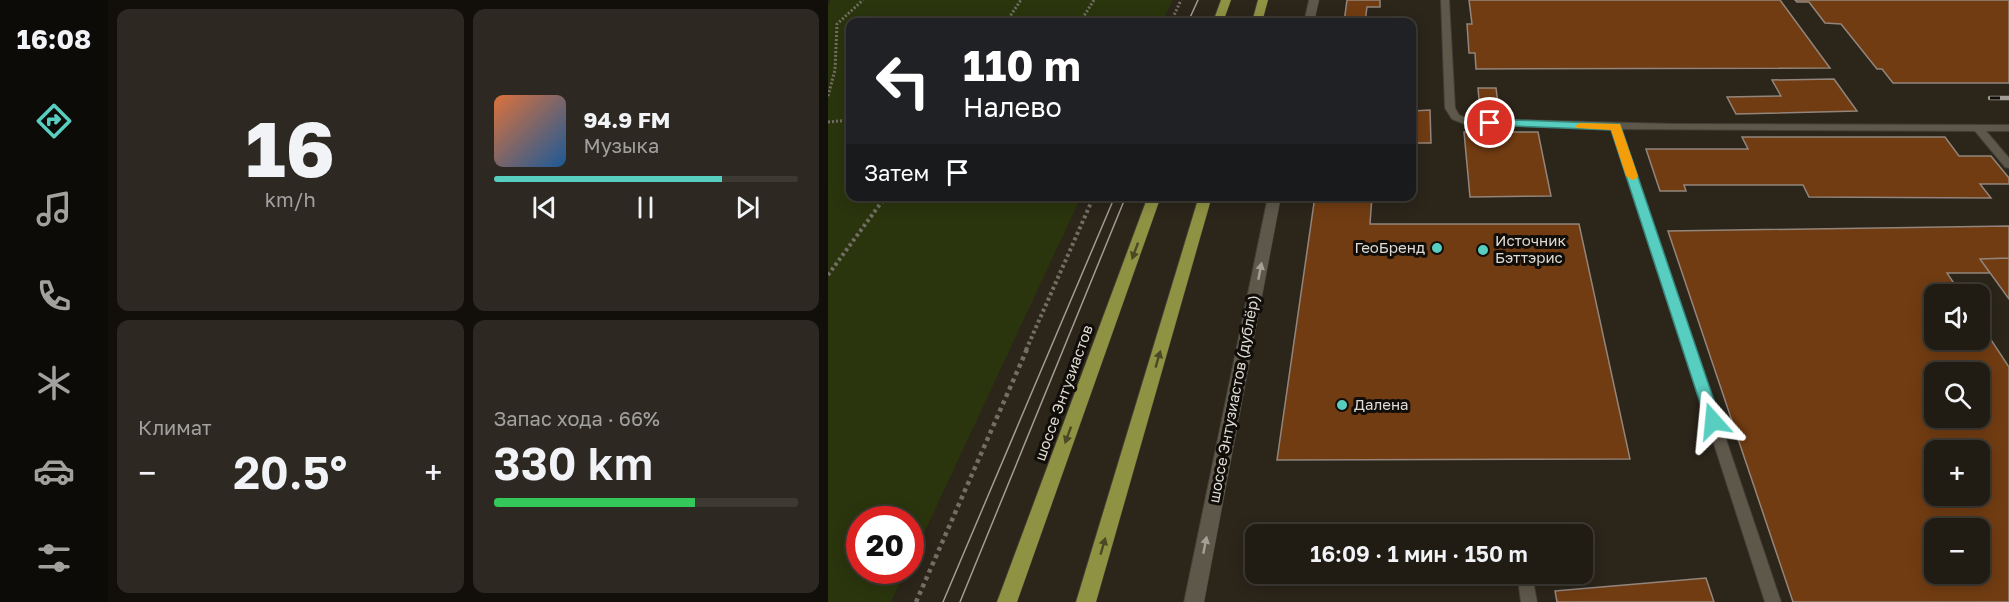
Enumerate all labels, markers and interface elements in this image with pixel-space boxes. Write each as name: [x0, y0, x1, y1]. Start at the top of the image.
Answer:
text: 16:08: [17, 23, 91, 55]
text: 110 m: [963, 40, 1081, 90]
icon: left: [864, 42, 942, 120]
text: Налево: [963, 91, 1062, 123]
pin: [1464, 97, 1515, 148]
icon: directions: [33, 100, 75, 142]
text: 16: [245, 101, 335, 194]
text: 94.9 FM: [584, 106, 670, 133]
icon: arrive: [1473, 106, 1506, 139]
text: Музыка: [584, 133, 659, 157]
icon: arrive: [941, 156, 974, 189]
text: Затем: [864, 159, 929, 186]
text: km/h: [265, 187, 316, 211]
icon: music: [33, 188, 75, 230]
icon: previous: [528, 191, 561, 224]
icon: pause: [629, 191, 662, 224]
icon: next: [731, 191, 764, 224]
place label: Источник Бэттэрис: [1495, 231, 1566, 266]
place label: ГеоБренд: [1354, 238, 1425, 256]
marker: ГеоБренд: [1430, 241, 1444, 255]
one-way arrow: [1130, 243, 1140, 261]
marker: Источник Бэттэрис: [1476, 243, 1490, 257]
one-way arrow: [1256, 261, 1265, 280]
icon: phone: [33, 275, 75, 317]
map controls: [1924, 284, 1990, 584]
button: sound: [1924, 284, 1990, 350]
street label: шоссе Энтузиастов (дублёр): [1204, 293, 1262, 504]
street label: шоссе Энтузиастов: [1030, 322, 1096, 463]
one-way arrow: [1154, 350, 1163, 368]
icon: climate: [33, 362, 75, 404]
button: search: [1924, 362, 1990, 428]
position arrow: [1681, 389, 1745, 453]
place label: Далена: [1354, 395, 1409, 413]
marker: Далена: [1335, 398, 1349, 412]
text: Запас хода · 66%: [494, 406, 660, 430]
text: Климат: [138, 415, 212, 439]
one-way arrow: [1063, 426, 1073, 444]
text: 330 km: [494, 436, 653, 490]
button: +: [1924, 440, 1990, 506]
text: 20.5°: [233, 445, 347, 499]
icon: car: [33, 450, 75, 492]
text: −: [138, 453, 156, 492]
text: +: [424, 453, 442, 492]
speed limit sign: 20: [846, 506, 924, 584]
button: −: [1924, 518, 1990, 584]
one-way arrow: [1201, 535, 1210, 554]
icon: filters: [33, 537, 75, 579]
one-way arrow: [1099, 537, 1108, 555]
text: 16:09 · 1 мин · 150 m: [1310, 540, 1528, 567]

